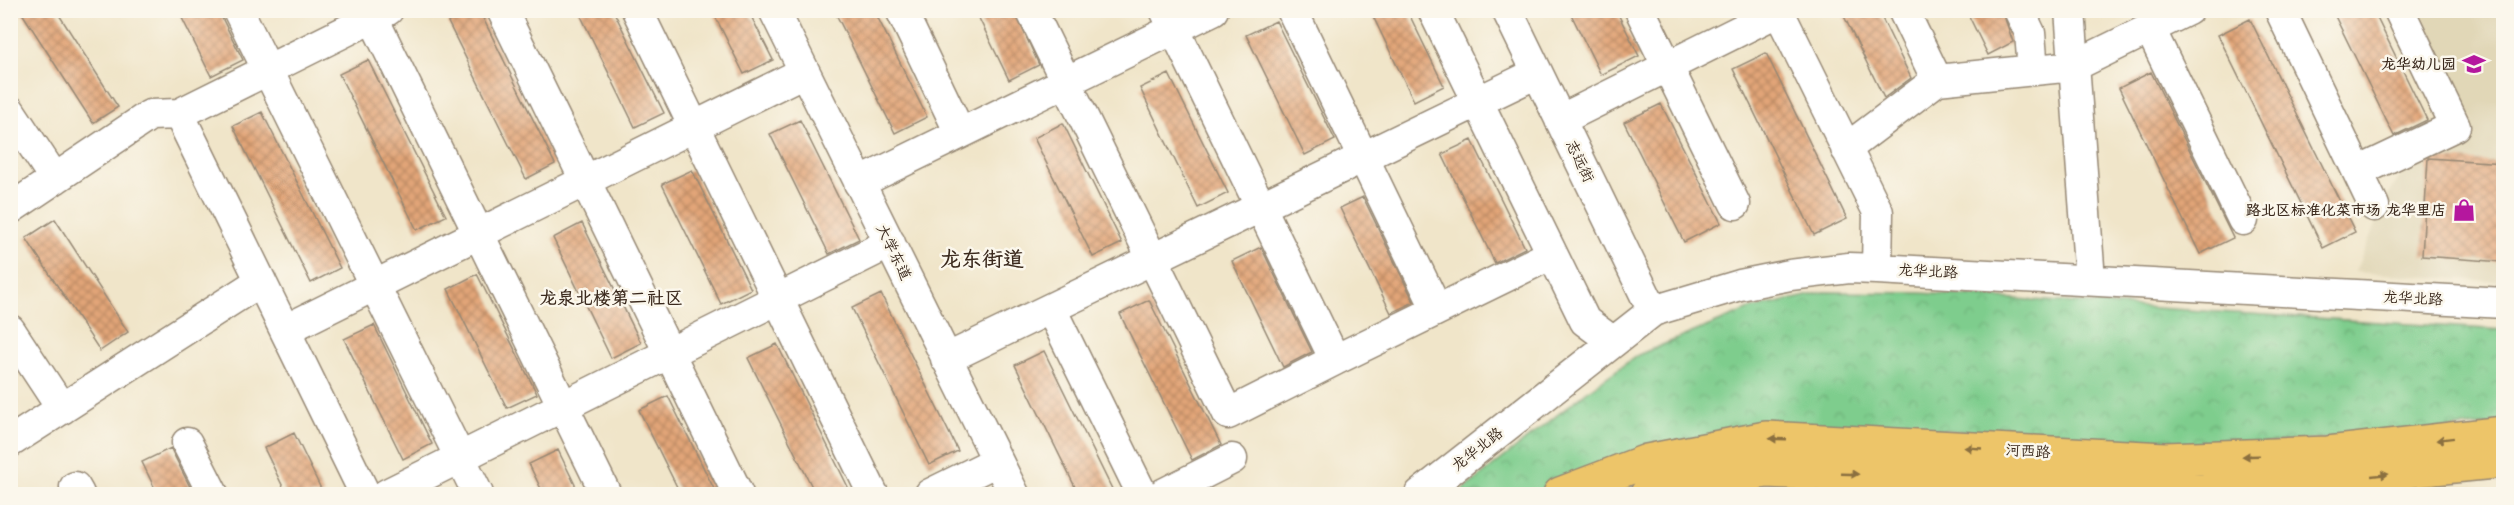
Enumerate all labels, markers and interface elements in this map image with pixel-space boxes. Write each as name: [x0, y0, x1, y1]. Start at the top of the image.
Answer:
school or university icon: 龙华幼儿园: [2461, 51, 2487, 77]
place label: 龙华幼儿园: [2381, 54, 2456, 74]
street label: 志远街: [1561, 136, 1599, 186]
shop icon: 路北区标准化菜市场 龙华里店: [2451, 197, 2477, 223]
place label: 路北区标准化菜市场 龙华里店: [2246, 200, 2446, 220]
street label: 大学东道: [872, 221, 916, 283]
district label: 龙东街道: [940, 245, 1024, 273]
street label: 龙华北路: [1898, 259, 1958, 283]
district label: 龙泉北楼第二社区: [539, 286, 683, 310]
street label: 龙华北路: [2383, 286, 2443, 310]
street label: 龙华北路: [1447, 423, 1507, 475]
one-way arrow: [1768, 434, 1787, 443]
one-way arrow: [2436, 435, 2455, 444]
street label: 河西路: [2005, 440, 2051, 462]
one-way arrow: [1963, 443, 1982, 453]
one-way arrow: [2242, 451, 2261, 461]
one-way arrow: [1841, 469, 1860, 479]
one-way arrow: [2371, 470, 2390, 480]

